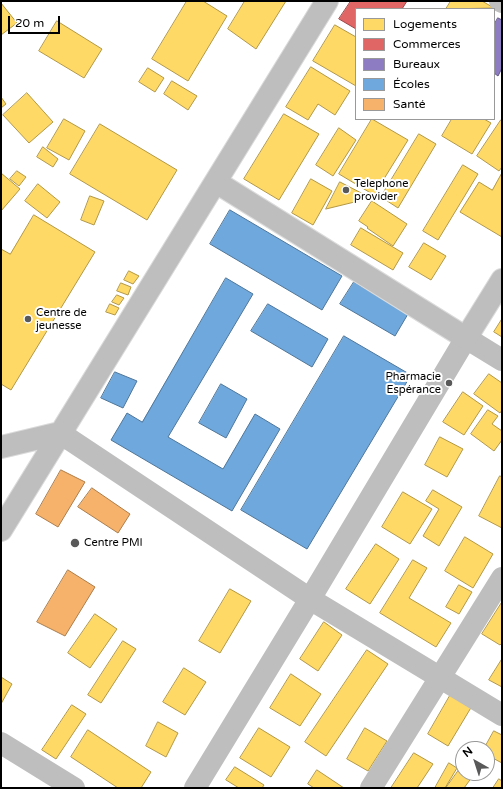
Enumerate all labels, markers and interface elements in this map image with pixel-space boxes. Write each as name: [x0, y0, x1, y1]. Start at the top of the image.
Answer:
scale bar: [10, 8, 62, 34]
legend: [355, 8, 495, 120]
text: 20 m: [15, 16, 44, 30]
text: Logements: [393, 17, 457, 31]
text: Commerces: [393, 37, 461, 51]
text: Bureaux: [393, 57, 440, 71]
text: Écoles: [393, 77, 430, 91]
text: Santé: [393, 97, 426, 111]
place label: Telephone provider: [354, 177, 408, 203]
marker: Telephone provider: [341, 185, 351, 195]
place label: Centre de jeunesse: [36, 306, 87, 332]
marker: Centre de jeunesse: [23, 314, 33, 324]
place label: Pharmacie Espérance: [385, 370, 441, 396]
marker: Pharmacie Espérance: [444, 378, 454, 388]
place label: Centre PMI: [84, 536, 143, 550]
marker: Centre PMI: [69, 537, 81, 549]
north arrow: [455, 741, 495, 781]
text: N: [460, 744, 475, 760]

